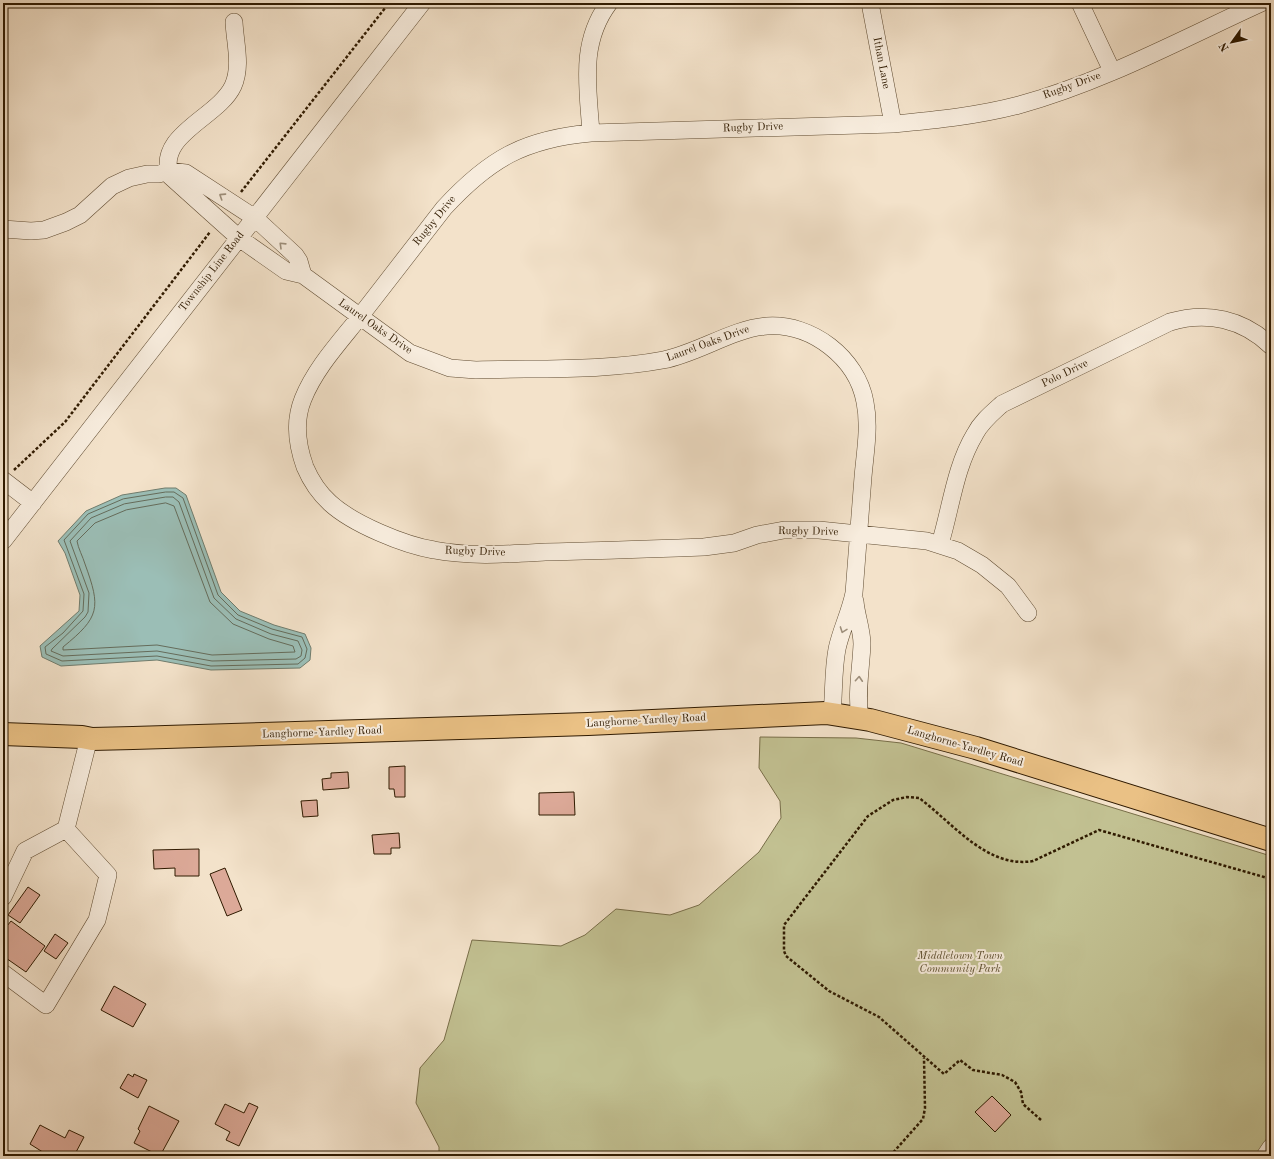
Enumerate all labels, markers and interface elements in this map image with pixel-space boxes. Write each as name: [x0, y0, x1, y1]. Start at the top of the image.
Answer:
north arrow: [1212, 22, 1252, 62]
street label: Ithan Lane: [871, 36, 891, 90]
text: N: [1218, 40, 1232, 53]
street label: Rugby Drive: [1042, 70, 1102, 102]
street label: Rugby Drive: [722, 121, 784, 135]
one-way arrow: [219, 193, 226, 201]
street label: Rugby Drive: [412, 194, 458, 248]
street label: Township Line Road: [177, 230, 247, 314]
one-way arrow: [280, 242, 287, 249]
street label: Laurel Oaks Drive: [336, 297, 414, 357]
street label: Laurel Oaks Drive: [665, 324, 751, 364]
street label: Polo Drive: [1040, 358, 1090, 390]
street label: Rugby Drive: [778, 526, 838, 538]
street label: Rugby Drive: [444, 545, 506, 559]
one-way arrow: [839, 627, 847, 634]
one-way arrow: [855, 676, 864, 682]
street label: Langhorne-Yardley Road: [586, 712, 707, 730]
street label: Langhorne-Yardley Road: [262, 725, 382, 741]
street label: Langhorne-Yardley Road: [906, 725, 1025, 769]
park label: Middletown Town Community Park: [916, 951, 1003, 975]

